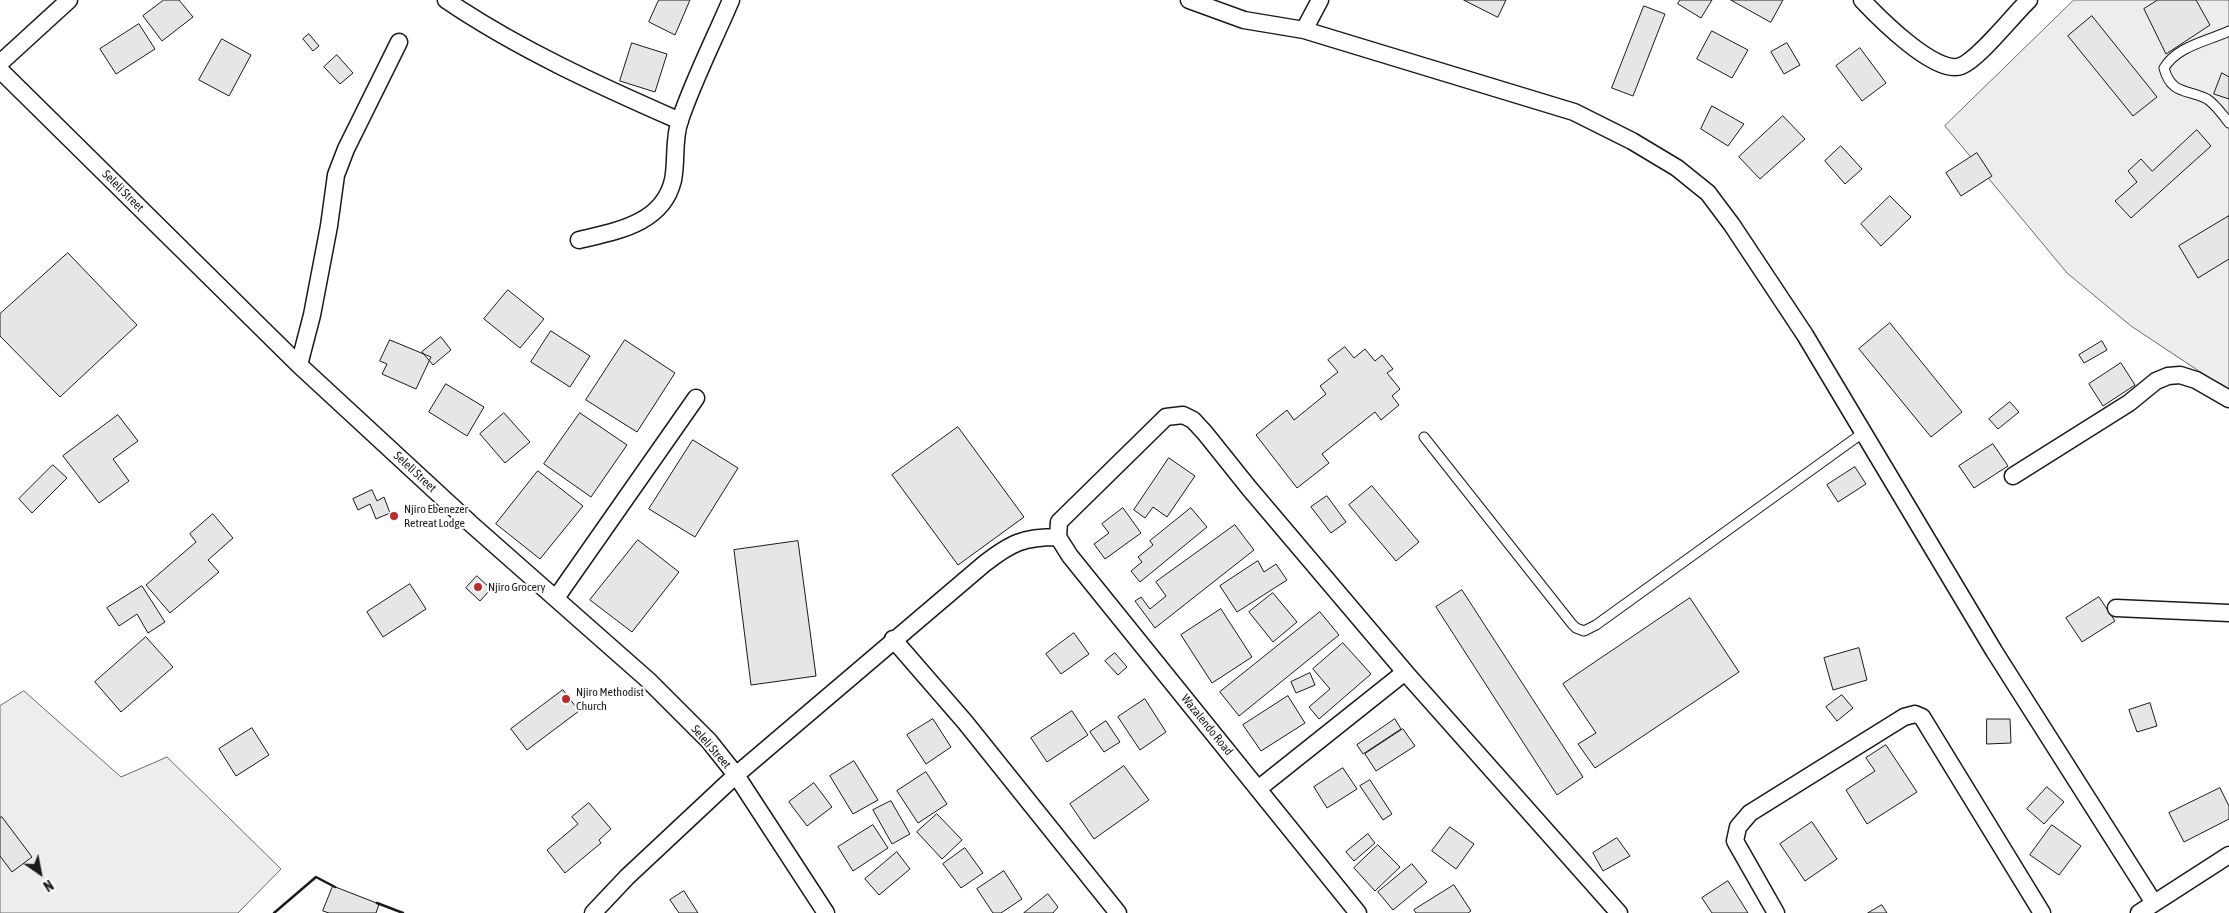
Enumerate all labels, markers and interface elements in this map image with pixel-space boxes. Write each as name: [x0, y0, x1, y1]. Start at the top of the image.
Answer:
street label: Seleli Street: [99, 167, 147, 215]
street label: Seleli Street: [391, 449, 439, 495]
place label: Njiro Ebenezer Retreat Lodge: [404, 502, 468, 530]
marker: Njiro Ebenezer Retreat Lodge: [388, 510, 400, 522]
place label: Njiro Grocery: [488, 580, 545, 594]
marker: Njiro Grocery: [472, 581, 484, 593]
place label: Njiro Methodist Church: [576, 685, 644, 713]
street label: Wazalendo Road: [1178, 692, 1236, 758]
marker: Njiro Methodist Church: [560, 693, 572, 705]
street label: Seleli Street: [688, 722, 734, 772]
north arrow: [15, 848, 65, 898]
text: N: [40, 877, 56, 895]

